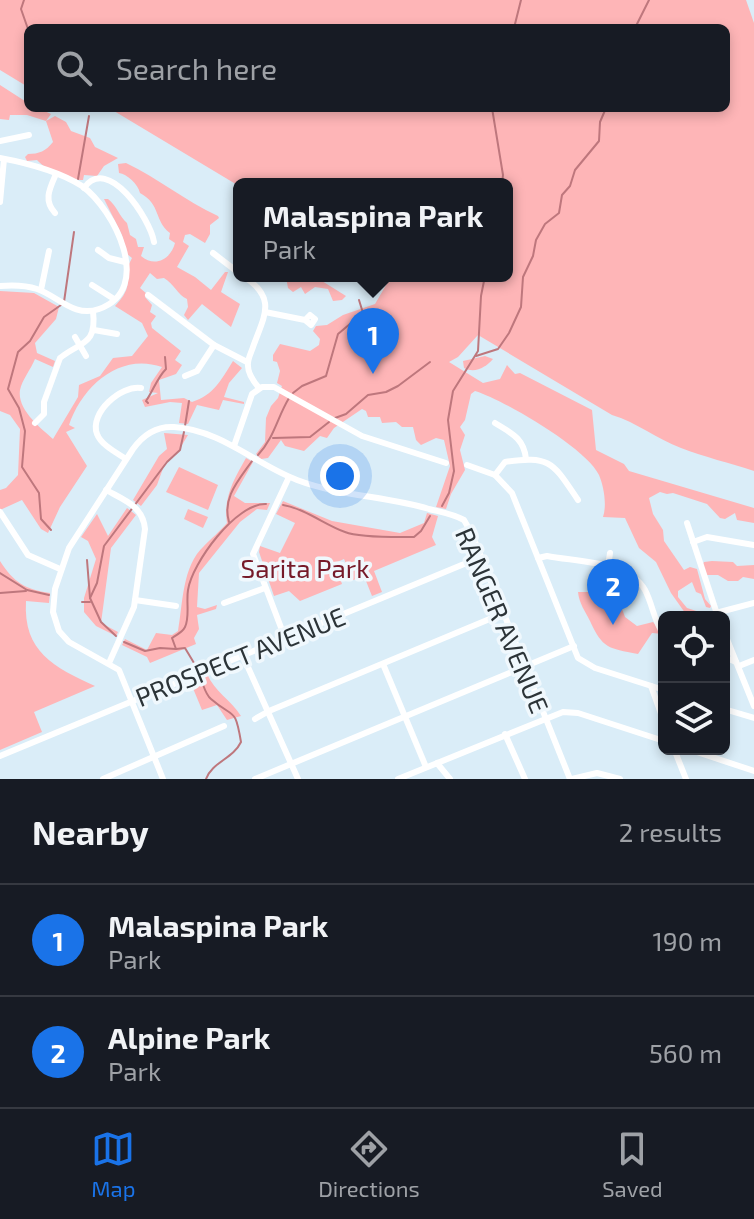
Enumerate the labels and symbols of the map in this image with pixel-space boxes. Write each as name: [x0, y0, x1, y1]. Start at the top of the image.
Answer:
pin: 1: [347, 308, 399, 374]
your location: [320, 456, 360, 496]
street label: RANGER AVENUE: [450, 523, 556, 717]
park label: Sarita Park: [241, 552, 369, 583]
pin: 2: [587, 559, 639, 625]
street label: PROSPECT AVENUE: [131, 600, 349, 712]

